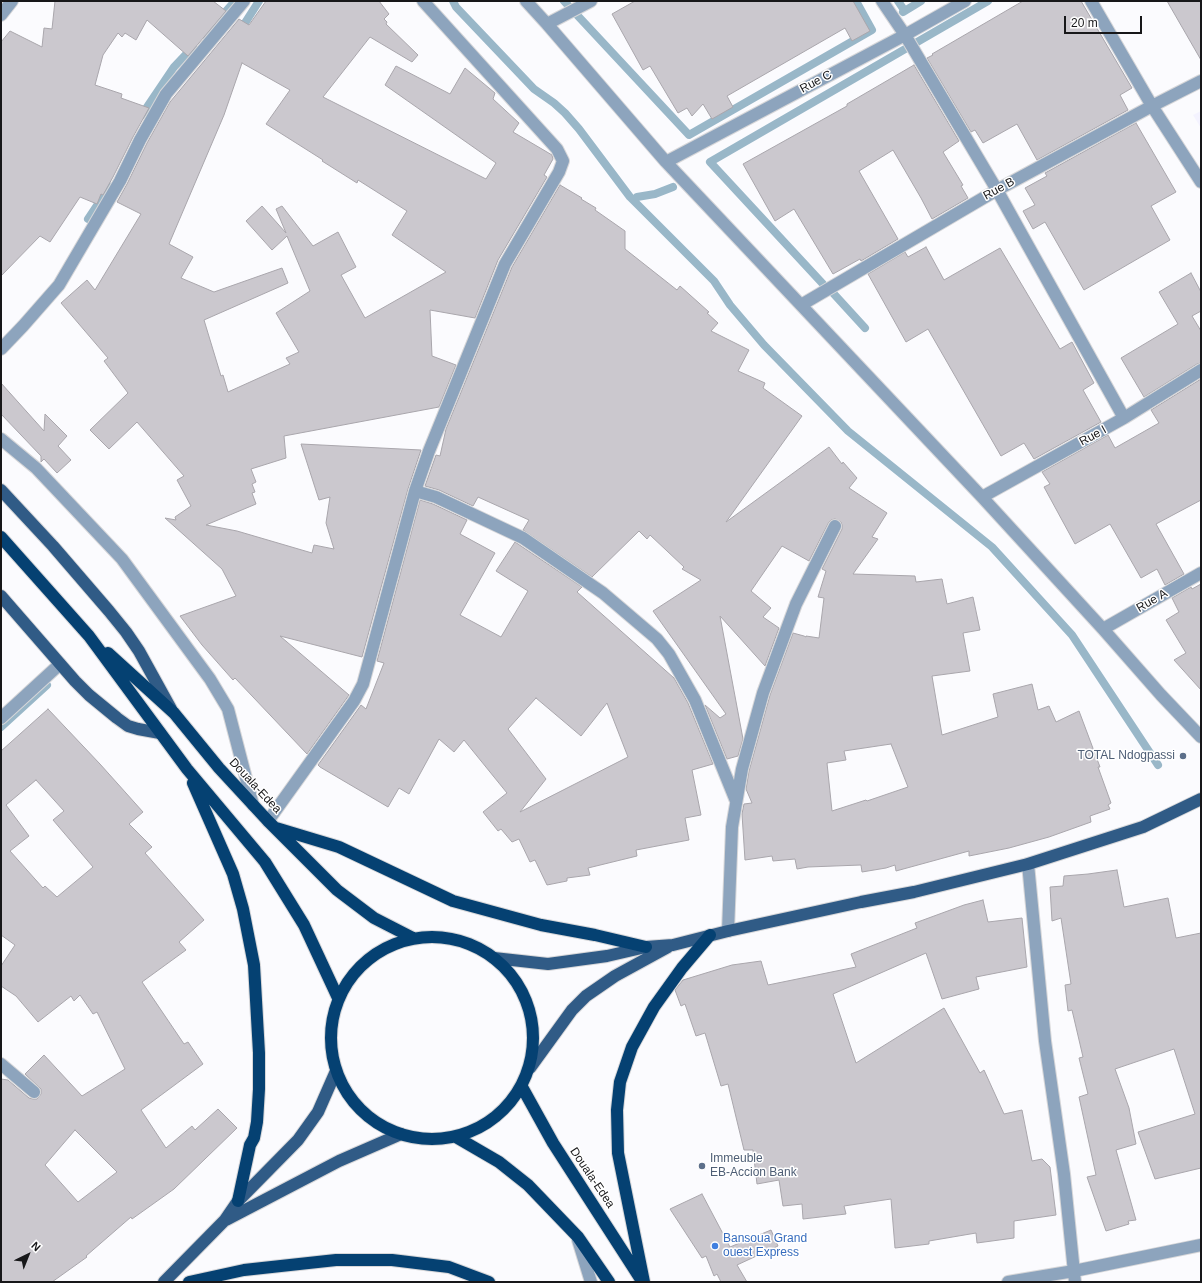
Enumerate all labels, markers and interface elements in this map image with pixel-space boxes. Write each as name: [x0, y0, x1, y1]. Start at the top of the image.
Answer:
scale bar: [1066, 8, 1144, 34]
text: 20 m: [1071, 16, 1098, 30]
street label: Rue C: [798, 68, 834, 96]
street label: Rue B: [981, 175, 1017, 203]
street label: Rue I: [1077, 423, 1109, 449]
street label: Rue A: [1134, 586, 1170, 616]
place label: TOTAL Ndogpassi: [1077, 749, 1175, 763]
marker: TOTAL Ndogpassi: [1178, 751, 1188, 761]
street label: Douala-Edea: [226, 755, 284, 817]
street label: Douala-Edea: [566, 1145, 618, 1211]
place label: Immeuble EB-Accion Bank: [710, 1152, 797, 1180]
marker: Immeuble EB-Accion Bank: [697, 1161, 707, 1171]
place label: Bansoua Grand ouest Express: [723, 1232, 807, 1260]
north arrow: [8, 1235, 48, 1275]
text: N: [29, 1239, 43, 1253]
marker: Bansoua Grand ouest Express: [710, 1241, 720, 1251]

